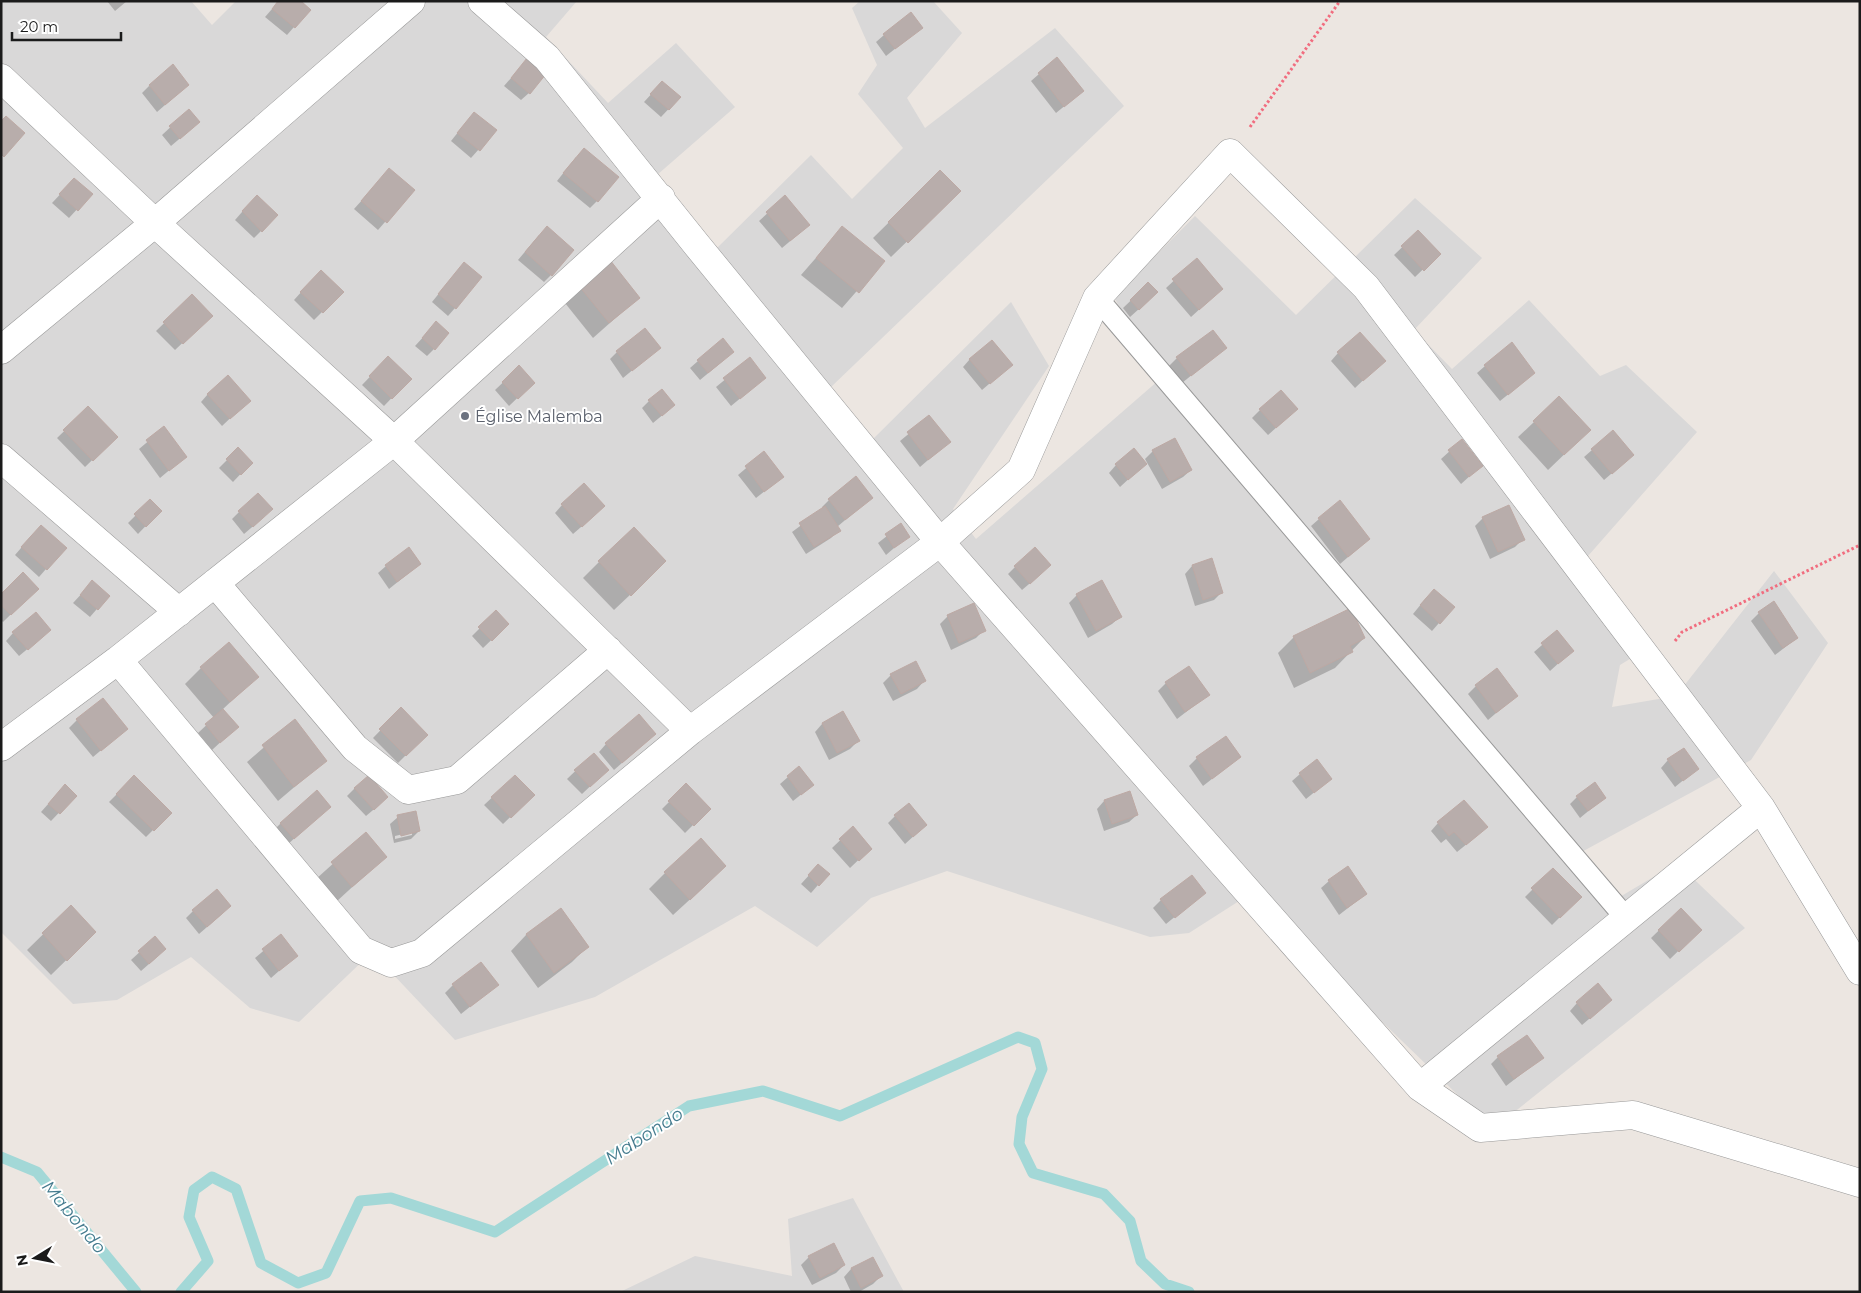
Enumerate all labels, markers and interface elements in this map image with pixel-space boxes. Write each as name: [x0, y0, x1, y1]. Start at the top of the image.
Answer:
scale bar: [12, 10, 121, 42]
text: 20 m: [20, 17, 58, 36]
place label: Église Malemba: [475, 407, 603, 426]
marker: Église Malemba: [459, 410, 471, 422]
water label: Mabondo: [601, 1103, 687, 1169]
water label: Mabondo: [37, 1176, 111, 1258]
north arrow: [10, 1233, 60, 1283]
text: N: [12, 1253, 32, 1267]

